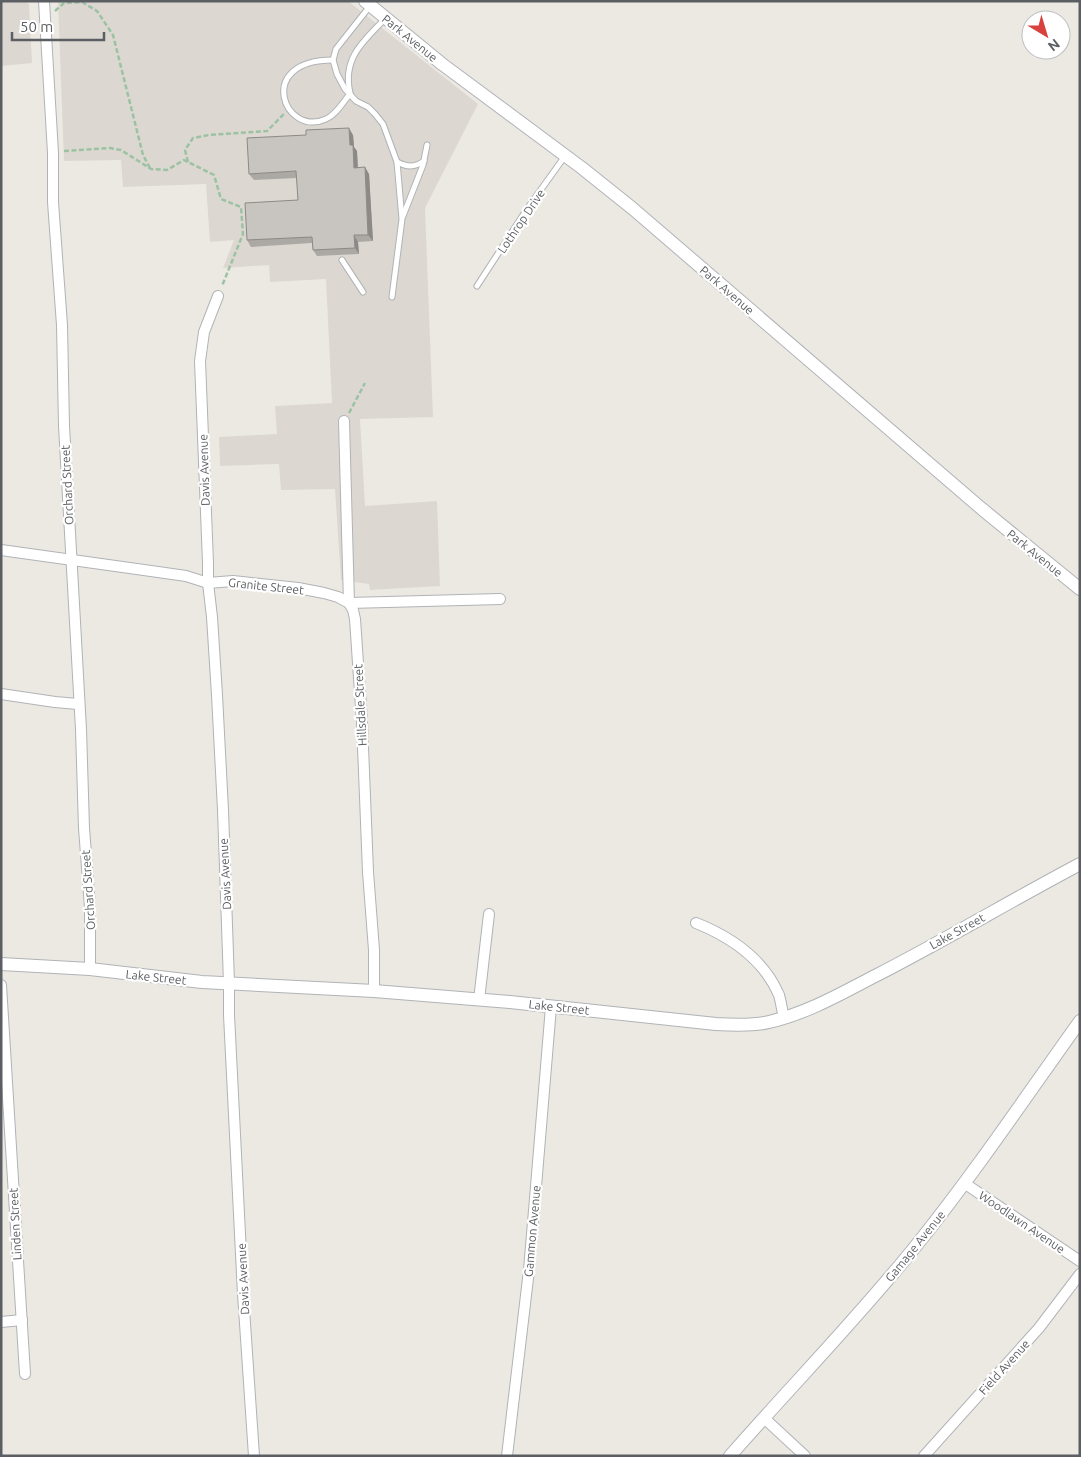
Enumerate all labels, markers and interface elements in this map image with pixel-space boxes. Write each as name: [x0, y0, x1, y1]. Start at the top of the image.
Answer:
scale bar: [12, 10, 105, 42]
north arrow: [1021, 10, 1071, 60]
street label: Park Avenue: [380, 12, 440, 64]
text: 50 m: [20, 18, 53, 35]
text: N: [1045, 36, 1063, 55]
street label: Lothrop Drive: [495, 187, 547, 255]
street label: Park Avenue: [697, 263, 757, 317]
street label: Davis Avenue: [196, 434, 212, 506]
street label: Orchard Street: [58, 444, 76, 525]
street label: Park Avenue: [1005, 527, 1065, 579]
street label: Granite Street: [228, 576, 305, 596]
street label: Hillsdale Street: [351, 663, 369, 746]
street label: Davis Avenue: [217, 838, 233, 910]
street label: Orchard Street: [79, 849, 97, 930]
street label: Lake Street: [927, 910, 987, 951]
street label: Lake Street: [125, 967, 187, 987]
street label: Lake Street: [528, 997, 590, 1017]
street label: Gammon Avenue: [522, 1185, 542, 1277]
street label: Linden Street: [7, 1187, 23, 1261]
street label: Woodlawn Avenue: [977, 1188, 1067, 1256]
street label: Gamage Avenue: [882, 1208, 948, 1284]
street label: Davis Avenue: [235, 1243, 251, 1315]
street label: Field Avenue: [976, 1337, 1032, 1397]

